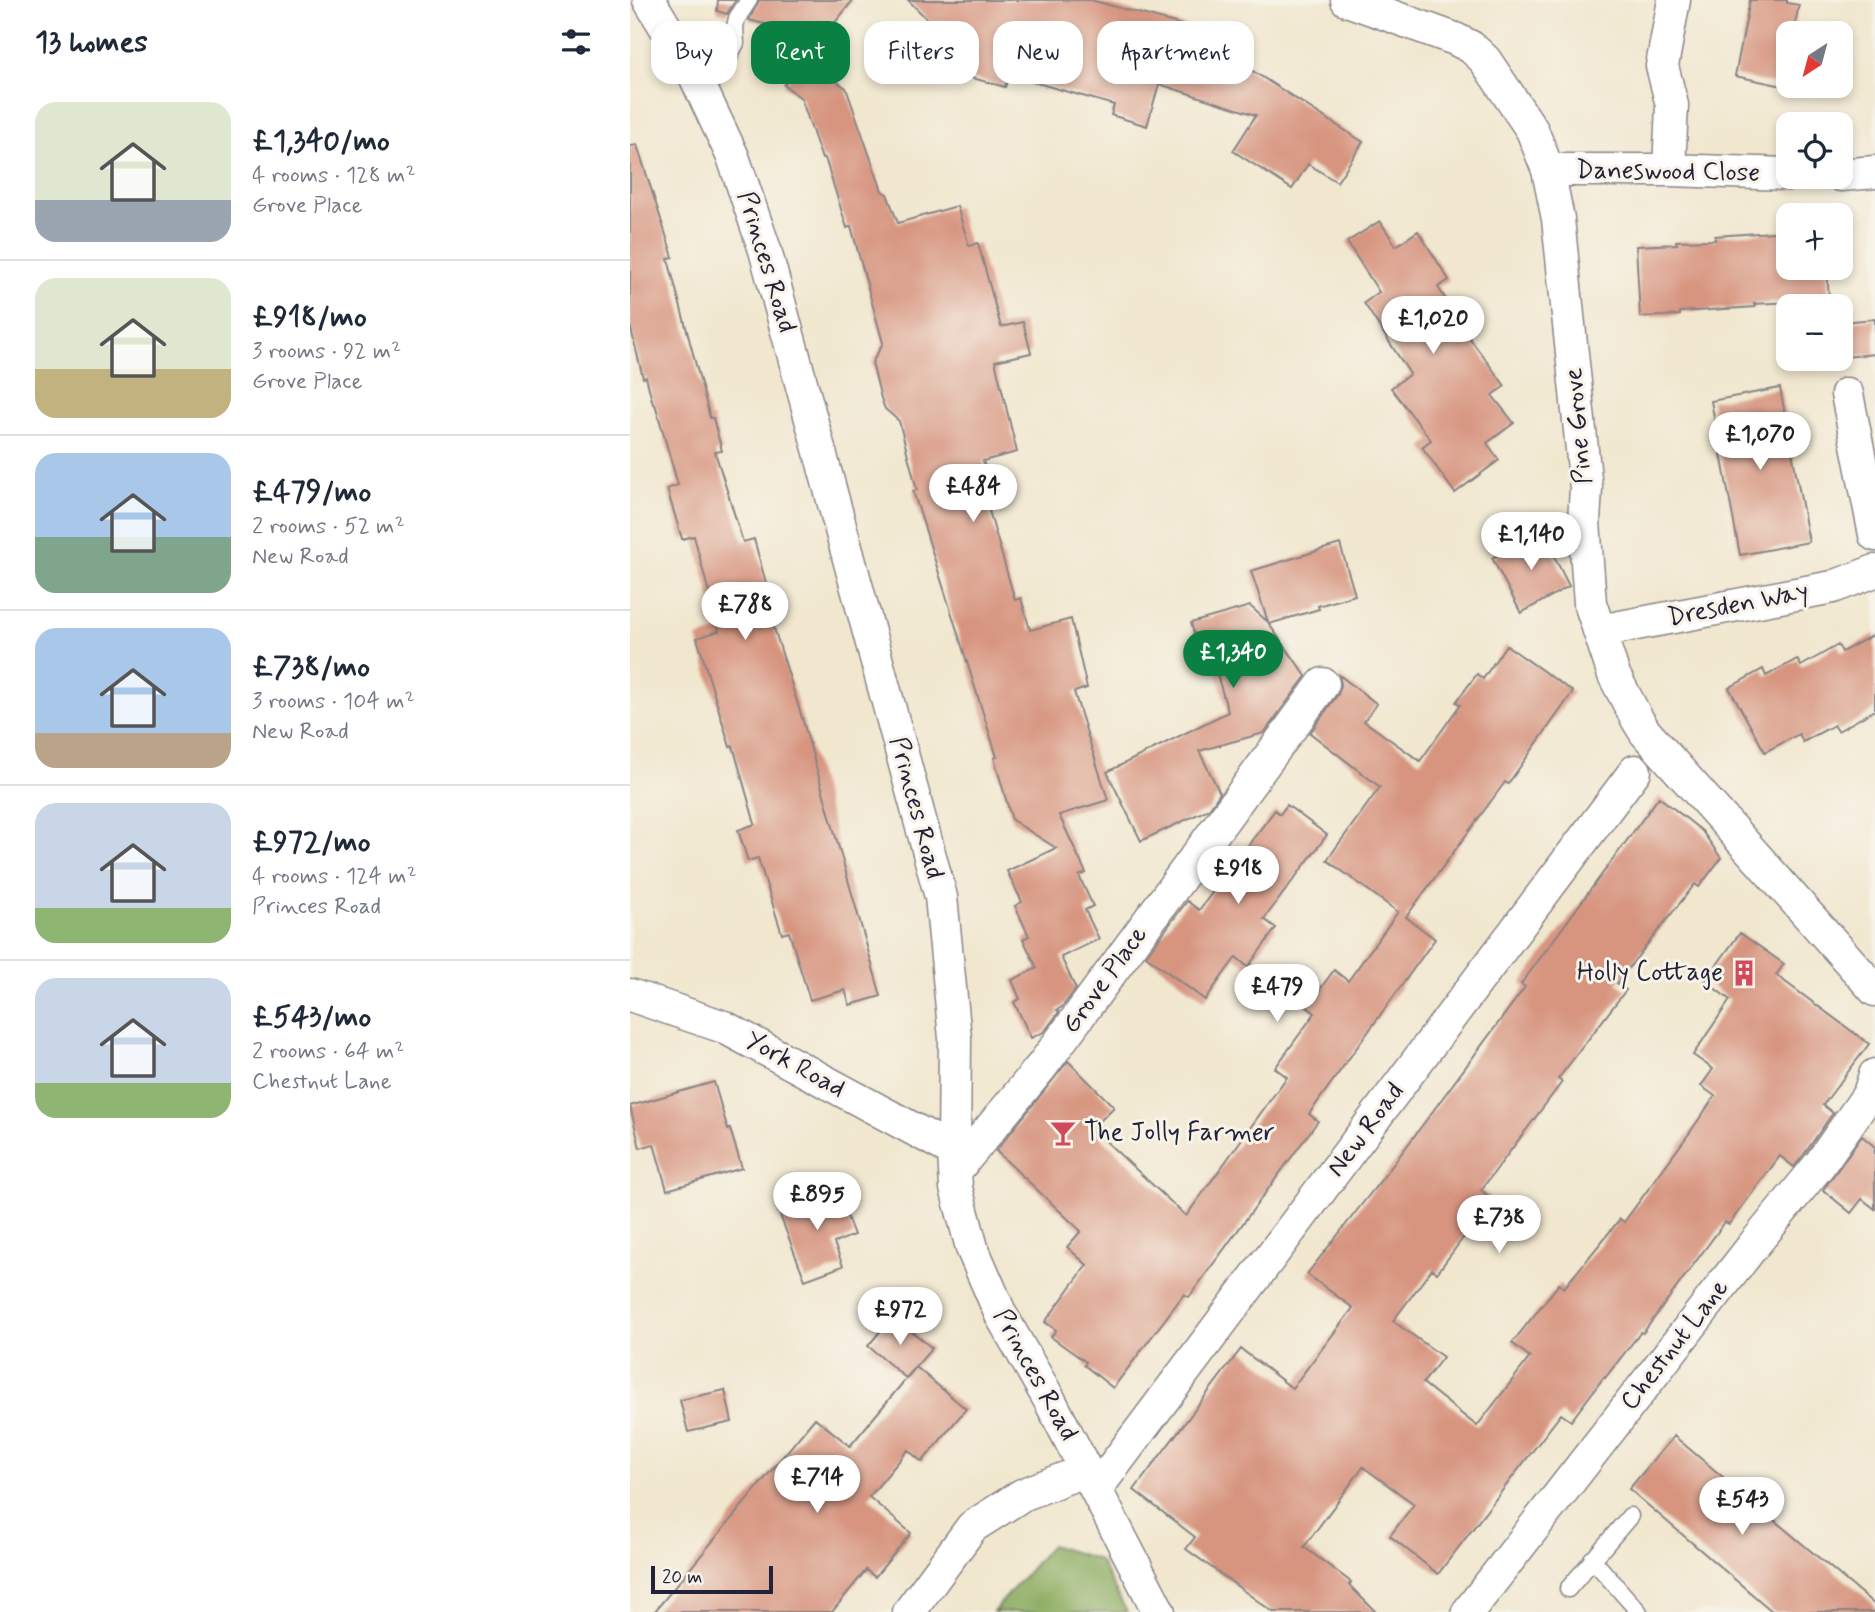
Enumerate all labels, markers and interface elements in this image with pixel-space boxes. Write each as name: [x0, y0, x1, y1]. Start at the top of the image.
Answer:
chip: Buy: [651, 21, 737, 84]
chip: Rent: [751, 21, 850, 84]
chip: Filters: [864, 21, 979, 84]
chip: New: [993, 21, 1083, 84]
chip: Apartment: [1097, 21, 1254, 84]
north arrow: [1776, 21, 1853, 98]
map controls: [1776, 21, 1853, 371]
text: 13 homes: [35, 23, 148, 62]
icon: filters: [557, 23, 595, 61]
button: locate: [1776, 112, 1853, 189]
text: £1,340/mo: [252, 122, 390, 161]
icon: home: [91, 130, 175, 214]
street label: Daneswood Close: [1576, 153, 1760, 191]
text: 4 rooms · 128 m²: [252, 161, 416, 191]
street label: Princes Road: [728, 187, 804, 337]
text: Grove Place: [252, 191, 362, 221]
button: +: [1776, 203, 1853, 280]
button: −: [1776, 294, 1853, 371]
pin: £1,020: [1376, 296, 1490, 356]
text: £918/mo: [252, 298, 367, 337]
text: £1,020: [1397, 304, 1469, 334]
icon: home: [91, 306, 175, 390]
text: 3 rooms · 92 m²: [252, 337, 401, 367]
street label: Pine Grove: [1557, 366, 1601, 486]
text: Grove Place: [252, 367, 362, 397]
pin: £1,070: [1703, 412, 1817, 472]
text: £1,070: [1725, 420, 1795, 450]
pin: £484: [932, 464, 1014, 524]
text: £484: [945, 472, 1001, 502]
text: £479/mo: [252, 473, 371, 512]
icon: home: [91, 481, 175, 565]
text: 2 rooms · 52 m²: [252, 512, 405, 542]
pin: £1,140: [1474, 512, 1588, 572]
text: £1,140: [1497, 520, 1565, 550]
text: New Road: [252, 542, 349, 572]
street label: Dresden Way: [1665, 575, 1811, 635]
pin: £788: [704, 582, 786, 642]
text: £788: [717, 590, 773, 620]
pin: £1,340: [1176, 630, 1290, 690]
text: £1,340: [1199, 638, 1267, 668]
text: £738/mo: [252, 648, 370, 687]
icon: home: [91, 656, 175, 740]
text: 3 rooms · 104 m²: [252, 687, 415, 717]
text: New Road: [252, 717, 349, 747]
street label: Princes Road: [881, 733, 951, 883]
text: £972/mo: [252, 823, 371, 862]
icon: home: [91, 831, 175, 915]
pin: £918: [1197, 846, 1279, 906]
text: £918: [1213, 854, 1263, 884]
text: 4 rooms · 124 m²: [252, 862, 417, 892]
text: Princes Road: [252, 892, 381, 922]
street label: Grove Place: [1055, 919, 1155, 1041]
place label: Holly Cottage: [1577, 956, 1723, 990]
building icon: Holly Cottage: [1729, 958, 1759, 988]
pin: £479: [1236, 964, 1318, 1024]
text: £479: [1250, 972, 1304, 1002]
text: £543/mo: [252, 998, 371, 1037]
icon: home: [91, 1006, 175, 1090]
street label: York Road: [739, 1024, 851, 1106]
text: 2 rooms · 64 m²: [252, 1037, 404, 1067]
text: Chestnut Lane: [252, 1067, 392, 1097]
street label: New Road: [1320, 1076, 1412, 1184]
place label: The Jolly Farmer: [1084, 1116, 1275, 1150]
bar icon: The Jolly Farmer: [1048, 1118, 1078, 1148]
pin: £895: [776, 1172, 858, 1232]
text: £895: [789, 1180, 845, 1210]
pin: £738: [1458, 1196, 1540, 1255]
text: £738: [1473, 1203, 1525, 1233]
street label: Chestnut Lane: [1613, 1272, 1737, 1418]
pin: £972: [859, 1288, 941, 1347]
text: £972: [874, 1295, 926, 1325]
street label: Princes Road: [985, 1303, 1085, 1447]
pin: £714: [776, 1456, 858, 1515]
text: £714: [790, 1463, 844, 1493]
pin: £543: [1701, 1478, 1783, 1537]
text: £543: [1715, 1485, 1769, 1515]
scale bar: [651, 1563, 774, 1595]
text: 20 m: [662, 1565, 702, 1590]

